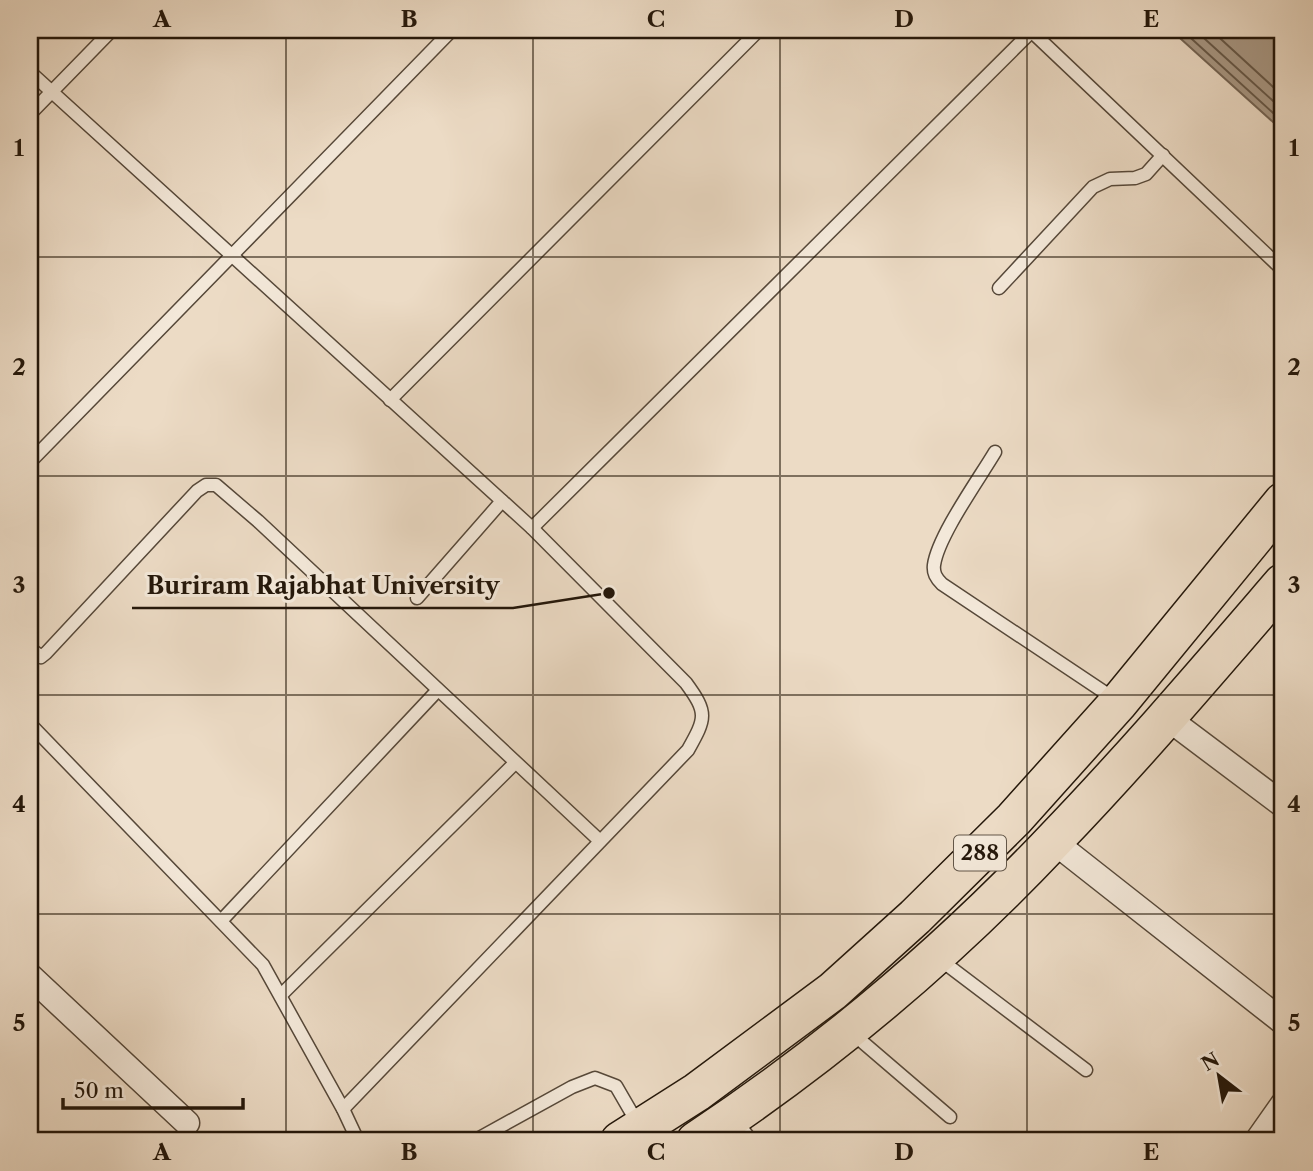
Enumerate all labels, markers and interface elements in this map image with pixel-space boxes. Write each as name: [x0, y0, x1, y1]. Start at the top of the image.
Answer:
text: A: [152, 5, 172, 33]
text: B: [400, 5, 418, 33]
text: C: [647, 5, 665, 33]
text: D: [894, 5, 914, 33]
text: E: [1143, 5, 1159, 33]
text: 1: [14, 134, 25, 162]
text: 1: [1289, 134, 1300, 162]
text: 2: [12, 353, 26, 381]
text: 2: [1287, 353, 1301, 381]
callout: Buriram Rajabhat University: [132, 563, 513, 608]
text: 3: [13, 571, 26, 599]
text: Buriram Rajabhat University: [146, 571, 501, 600]
text: 3: [1288, 571, 1301, 599]
text: 4: [12, 790, 26, 818]
text: 4: [1287, 790, 1301, 818]
road number: 288: [954, 836, 1006, 870]
text: 5: [13, 1009, 25, 1037]
text: 5: [1288, 1009, 1300, 1037]
north arrow: [1184, 1042, 1254, 1112]
text: N: [1198, 1048, 1224, 1076]
scale bar: [63, 1066, 243, 1110]
text: 50 m: [74, 1078, 124, 1103]
text: A: [152, 1138, 172, 1166]
text: B: [400, 1138, 418, 1166]
text: C: [647, 1138, 665, 1166]
text: D: [894, 1138, 914, 1166]
text: E: [1143, 1138, 1159, 1166]

